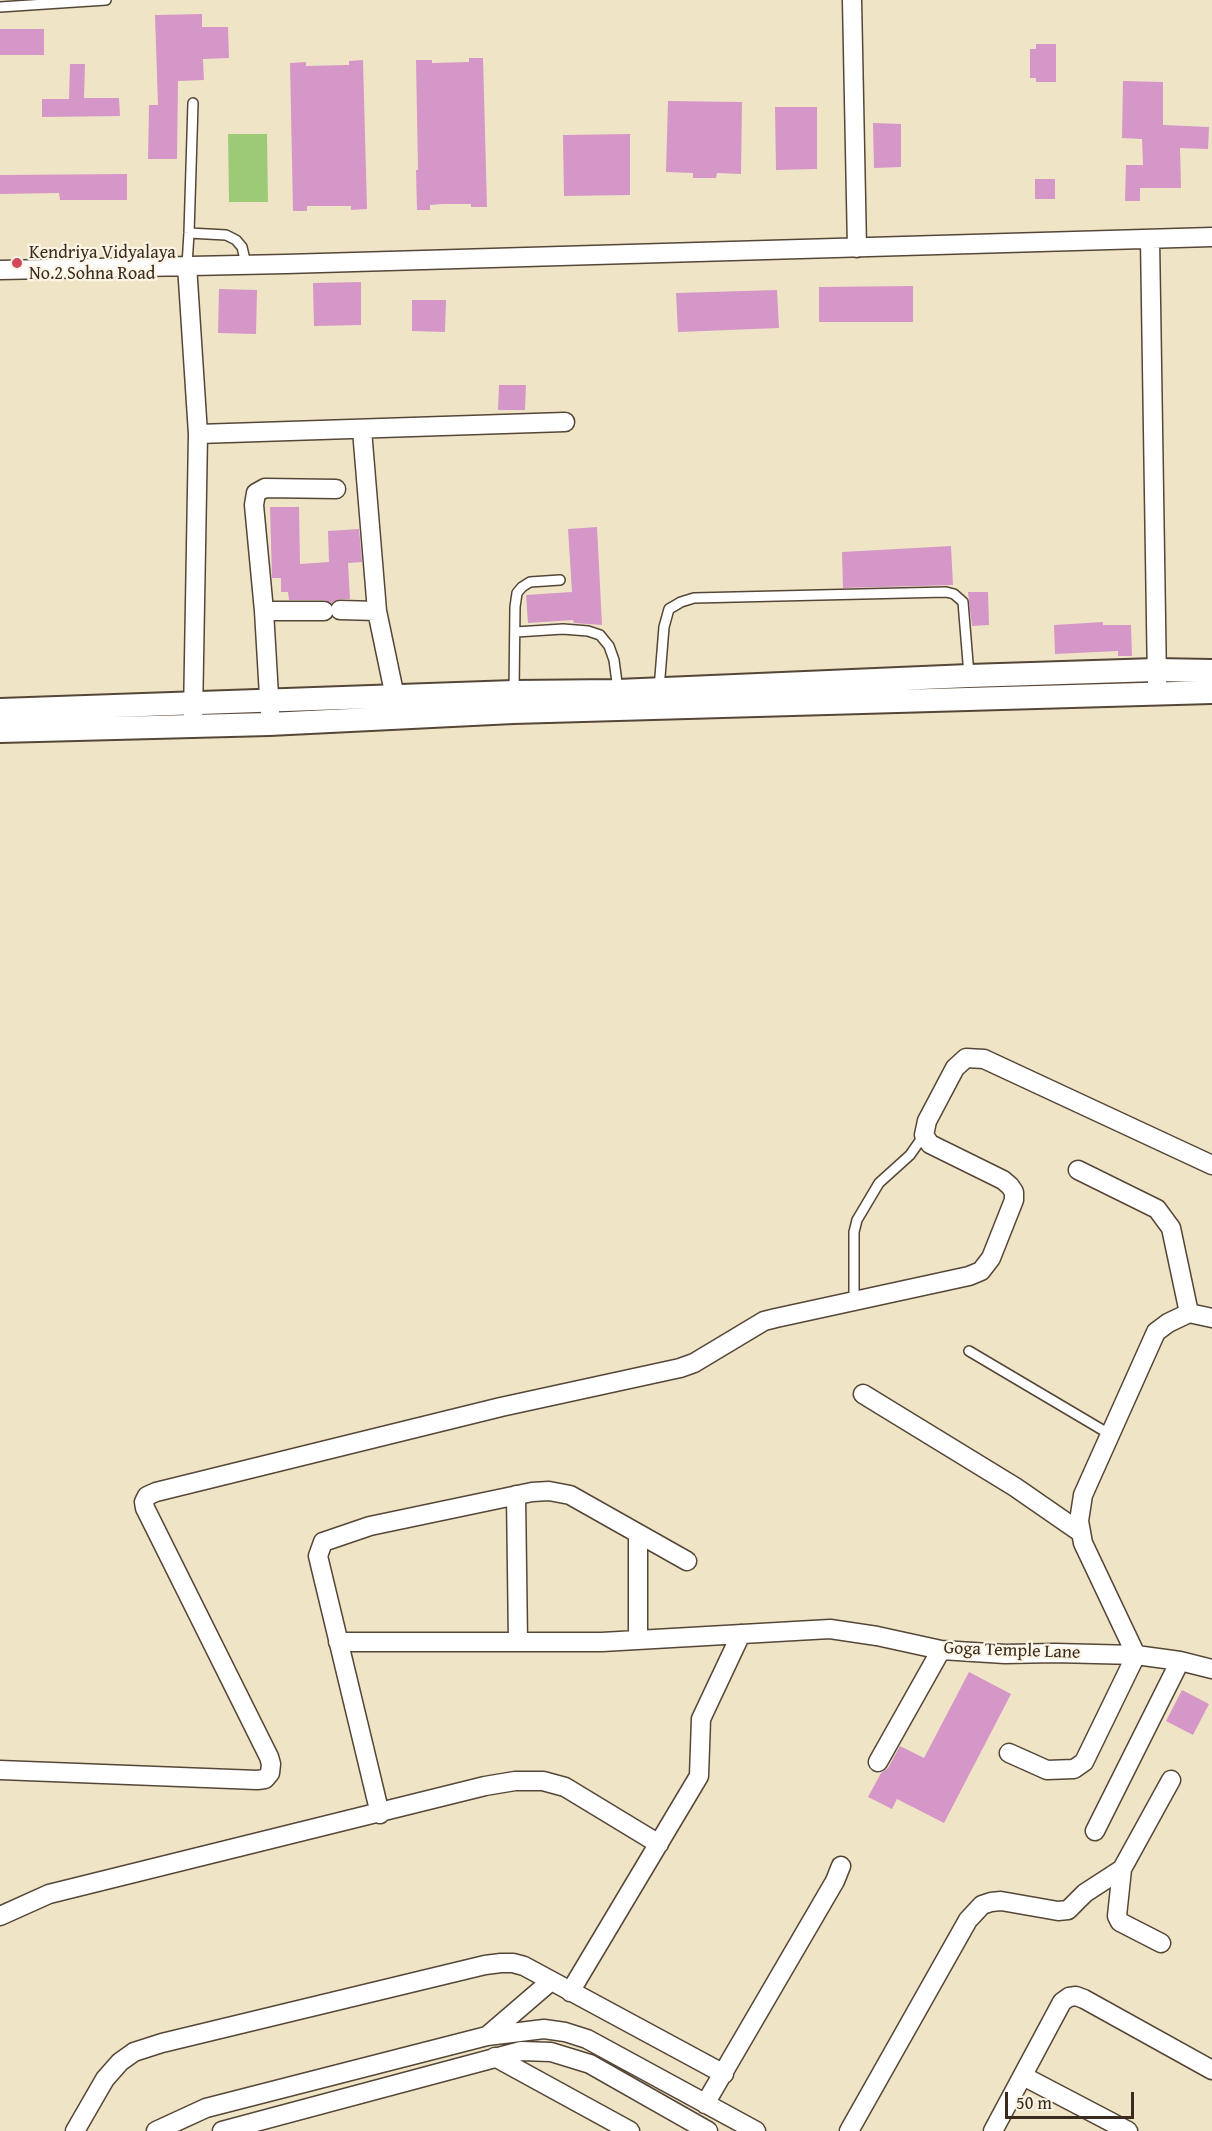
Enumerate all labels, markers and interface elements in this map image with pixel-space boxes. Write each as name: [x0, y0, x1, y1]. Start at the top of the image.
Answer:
place label: Kendriya Vidyalaya No.2 Sohna Road: [29, 242, 176, 284]
marker: Kendriya Vidyalaya No.2 Sohna Road: [10, 256, 24, 270]
street label: Goga Temple Lane: [943, 1638, 1081, 1664]
scale bar: [1008, 2080, 1137, 2118]
text: 50 m: [1016, 2089, 1052, 2116]

